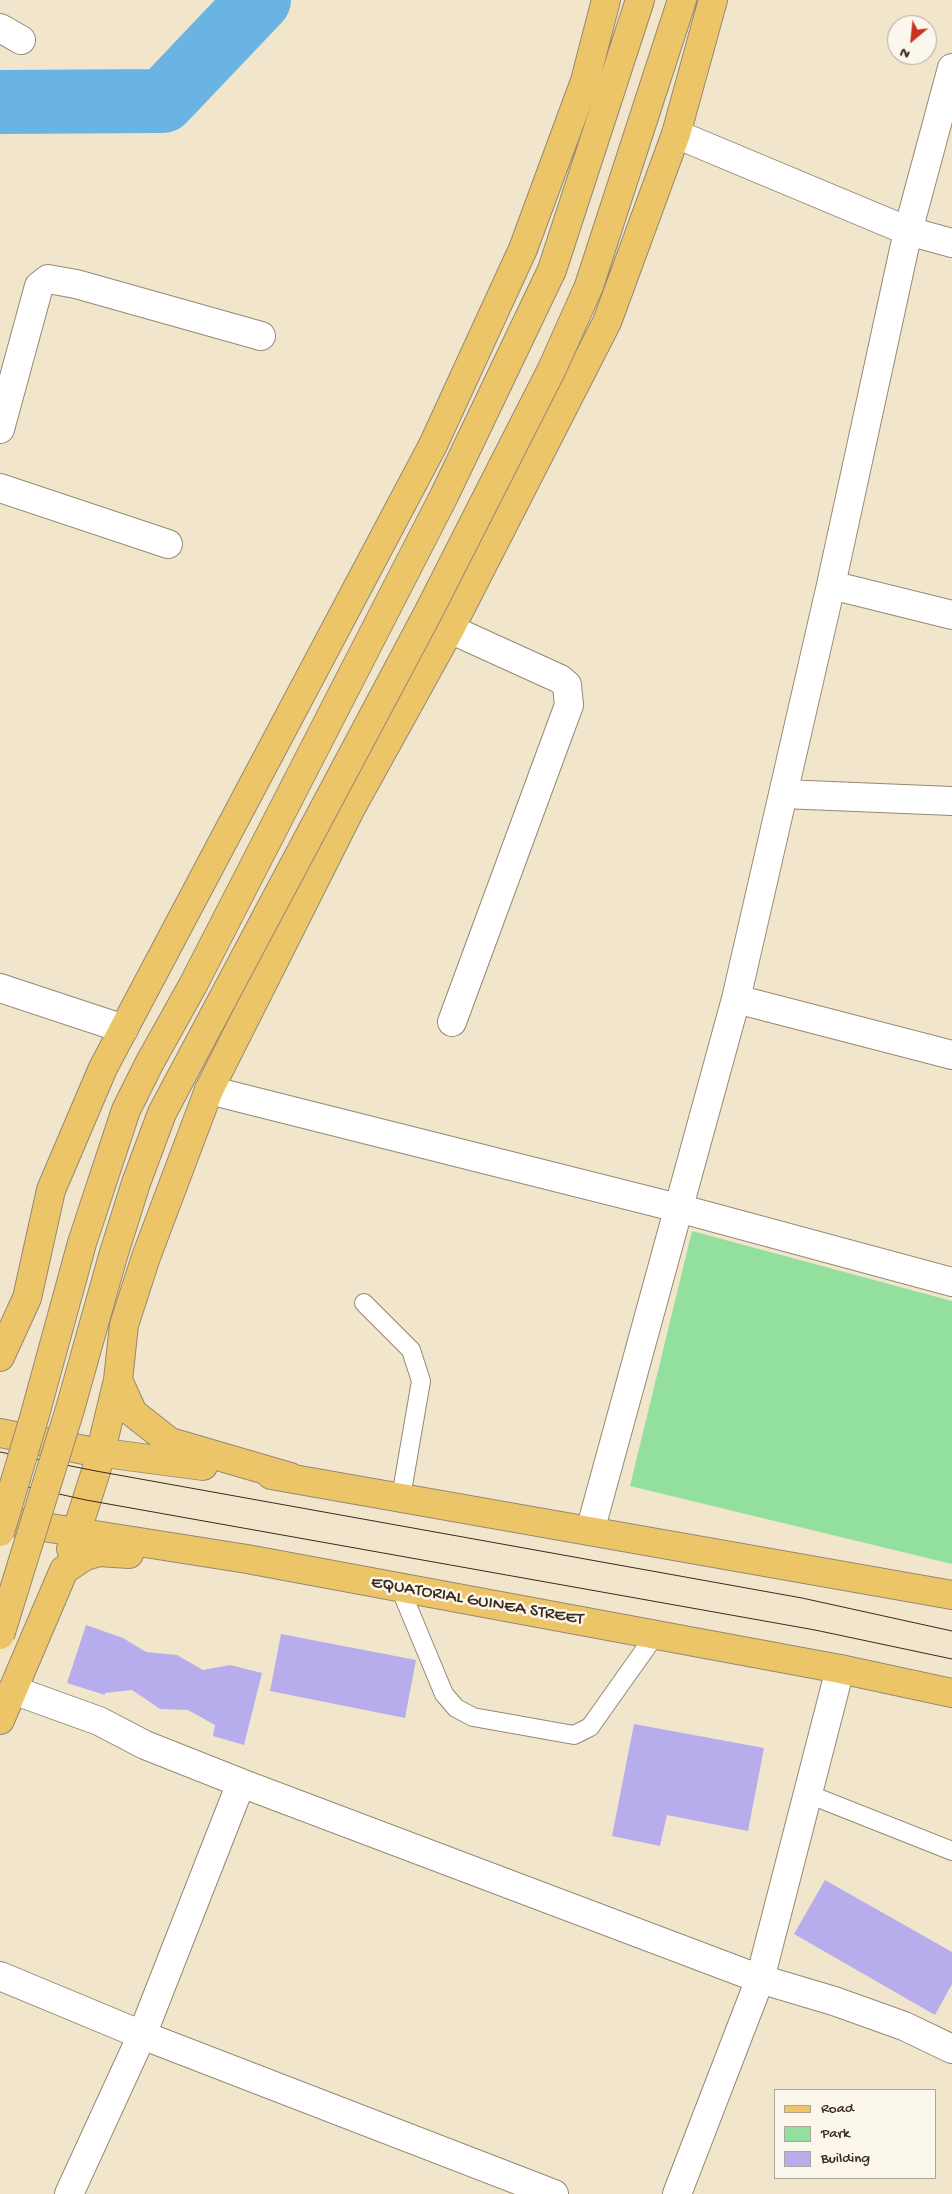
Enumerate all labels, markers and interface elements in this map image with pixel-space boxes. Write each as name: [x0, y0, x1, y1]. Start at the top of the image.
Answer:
north arrow: [887, 15, 937, 65]
text: N: [897, 43, 913, 62]
street label: EQUATORIAL GUINEA STREET: [369, 1573, 585, 1631]
legend: [774, 2089, 937, 2179]
text: Road: [821, 2100, 854, 2118]
text: Park: [821, 2125, 850, 2143]
text: Building: [821, 2150, 870, 2168]

